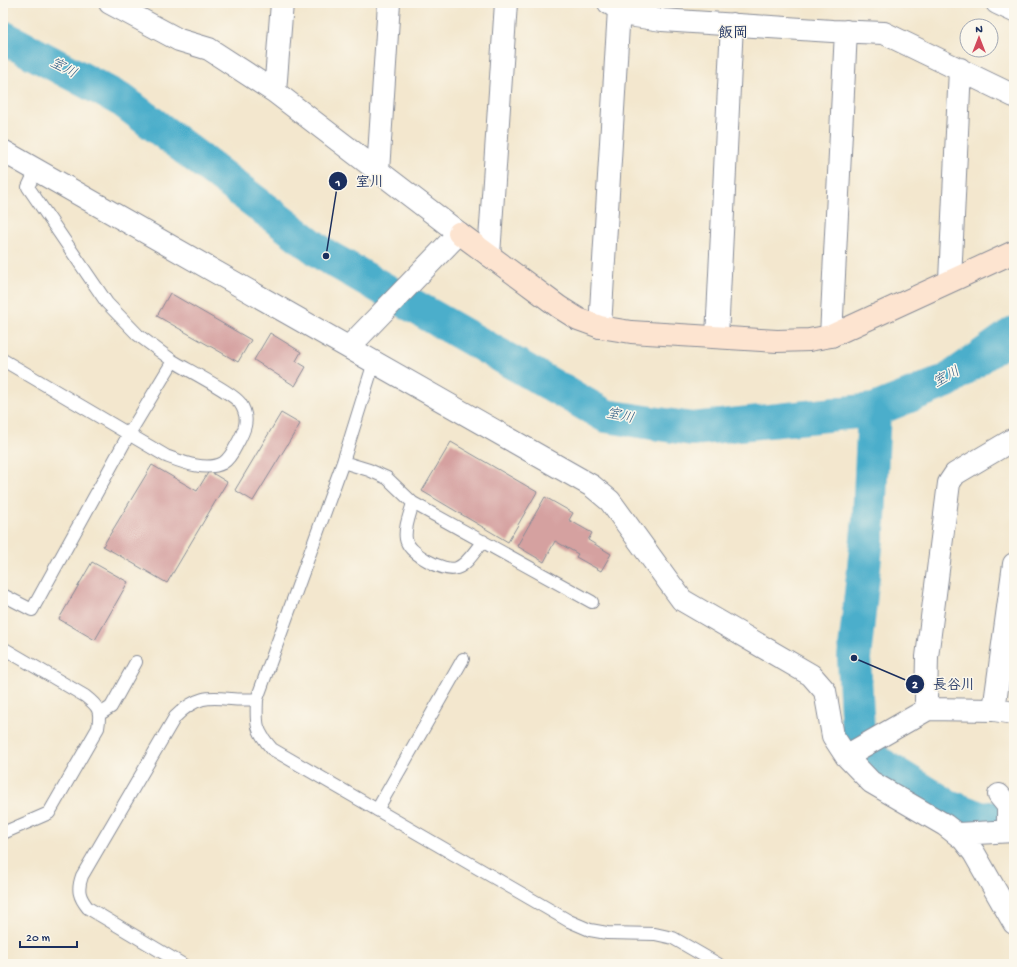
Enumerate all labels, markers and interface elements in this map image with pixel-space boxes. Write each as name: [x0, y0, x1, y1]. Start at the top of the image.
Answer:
north arrow: [959, 18, 999, 58]
text: N: [975, 24, 983, 36]
district label: 飯岡: [718, 25, 748, 43]
water label: 室川: [47, 54, 80, 83]
callout: 室川: [328, 168, 392, 194]
text: 室川: [356, 175, 384, 192]
text: 1: [335, 177, 341, 191]
water label: 室川: [930, 363, 963, 392]
water label: 室川: [605, 405, 636, 428]
callout: 長谷川: [905, 671, 983, 697]
text: 長谷川: [933, 677, 975, 695]
text: 2: [912, 679, 918, 693]
scale bar: [20, 923, 77, 949]
text: 20 m: [26, 932, 51, 946]

